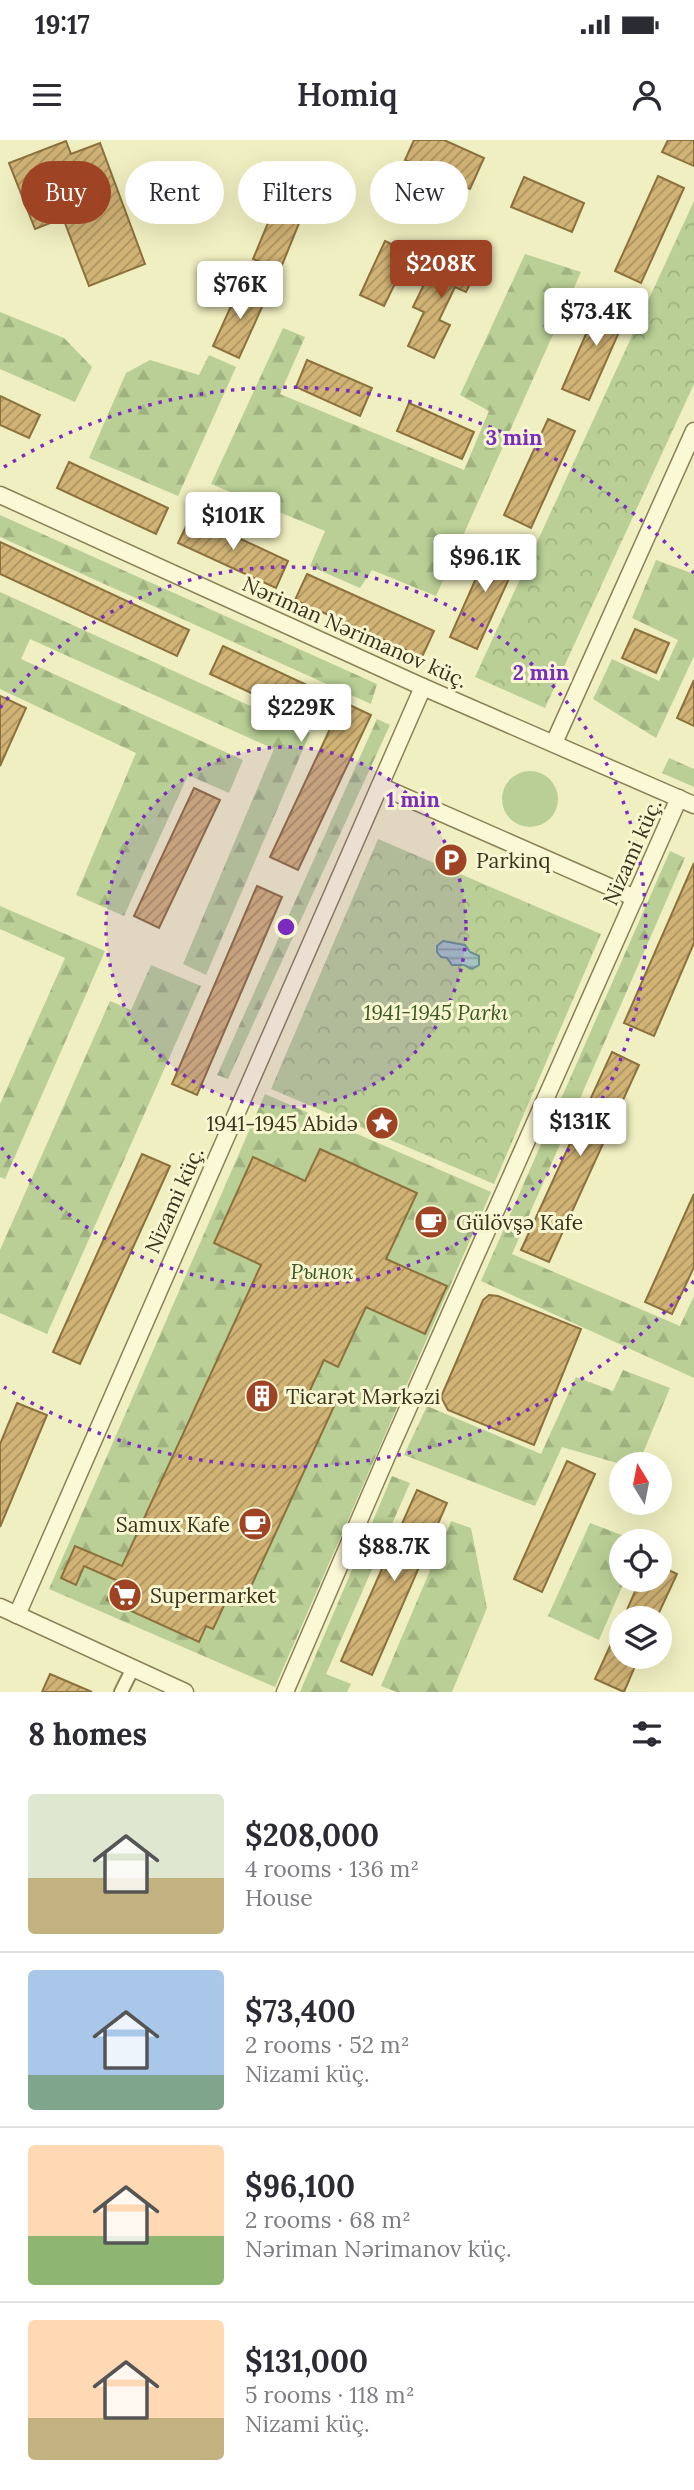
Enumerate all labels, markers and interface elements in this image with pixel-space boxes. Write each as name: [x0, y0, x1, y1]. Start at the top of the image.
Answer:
text: 19:17: [35, 8, 90, 41]
text: Homiq: [297, 74, 397, 115]
icon: menu: [28, 76, 66, 114]
icon: person: [628, 76, 666, 114]
chip: Buy: [21, 161, 111, 224]
chip: Rent: [125, 161, 224, 224]
chip: Filters: [238, 161, 356, 224]
chip: New: [370, 161, 468, 224]
pin: $208K: [392, 240, 490, 300]
text: $208K: [406, 248, 476, 277]
pin: $76K: [199, 262, 281, 321]
text: $76K: [213, 269, 267, 298]
pin: $73.4K: [539, 288, 653, 348]
text: $73.4K: [560, 296, 632, 325]
text: 3 min: [486, 424, 542, 451]
pin: $101K: [184, 492, 282, 552]
text: $101K: [201, 500, 265, 529]
pin: $96.1K: [428, 534, 542, 594]
text: $96.1K: [449, 542, 521, 571]
street label: Nəriman Nərimanov küç.: [238, 570, 472, 694]
text: 2 min: [513, 659, 569, 686]
pin: $229K: [252, 684, 350, 744]
text: $229K: [267, 692, 335, 721]
text: 1 min: [386, 786, 440, 813]
street label: Nizami küç.: [597, 795, 667, 909]
parking icon: Parkinq: [432, 841, 470, 879]
place label: Parkinq: [476, 847, 550, 874]
centre of rings: [274, 915, 298, 939]
park label: 1941-1945 Parkı: [364, 999, 508, 1026]
pin: $131K: [531, 1098, 629, 1158]
place icon: 1941-1945 Abidə: [363, 1104, 401, 1142]
text: $131K: [549, 1106, 611, 1135]
place label: 1941-1945 Abidə: [206, 1110, 358, 1137]
street label: Nizami küç.: [139, 1143, 209, 1257]
cafe icon: Gülövşə Kafe: [412, 1203, 450, 1241]
place label: Gülövşə Kafe: [456, 1209, 583, 1236]
park label: Рынок: [290, 1258, 354, 1285]
building icon: Ticarət Mərkəzi: [243, 1377, 281, 1415]
place label: Ticarət Mərkəzi: [286, 1383, 440, 1410]
north arrow: [609, 1452, 672, 1516]
map controls: [609, 1452, 672, 1669]
cafe icon: Samux Kafe: [236, 1505, 274, 1543]
place label: Samux Kafe: [116, 1511, 230, 1538]
pin: $88.7K: [337, 1524, 451, 1583]
button: locate: [609, 1529, 672, 1592]
text: $88.7K: [358, 1531, 430, 1560]
supermarket icon: Supermarket: [106, 1576, 144, 1614]
place label: Supermarket: [150, 1582, 277, 1609]
button: layers: [609, 1606, 672, 1669]
text: 8 homes: [28, 1715, 147, 1753]
icon: filters: [628, 1715, 666, 1753]
text: $208,000: [245, 1816, 379, 1854]
icon: home: [84, 1822, 168, 1906]
text: 4 rooms · 136 m²: [245, 1854, 419, 1883]
text: House: [245, 1883, 313, 1912]
text: $73,400: [245, 1992, 356, 2030]
icon: home: [84, 1998, 168, 2082]
text: 2 rooms · 52 m²: [245, 2030, 410, 2059]
text: Nizami küç.: [245, 2059, 370, 2088]
text: $96,100: [245, 2167, 355, 2205]
icon: home: [84, 2173, 168, 2257]
text: 2 rooms · 68 m²: [245, 2205, 411, 2234]
text: Nəriman Nərimanov küç.: [245, 2234, 512, 2263]
text: $131,000: [245, 2342, 368, 2380]
icon: home: [84, 2348, 168, 2432]
text: 5 rooms · 118 m²: [245, 2380, 415, 2409]
text: Nizami küç.: [245, 2409, 370, 2438]

